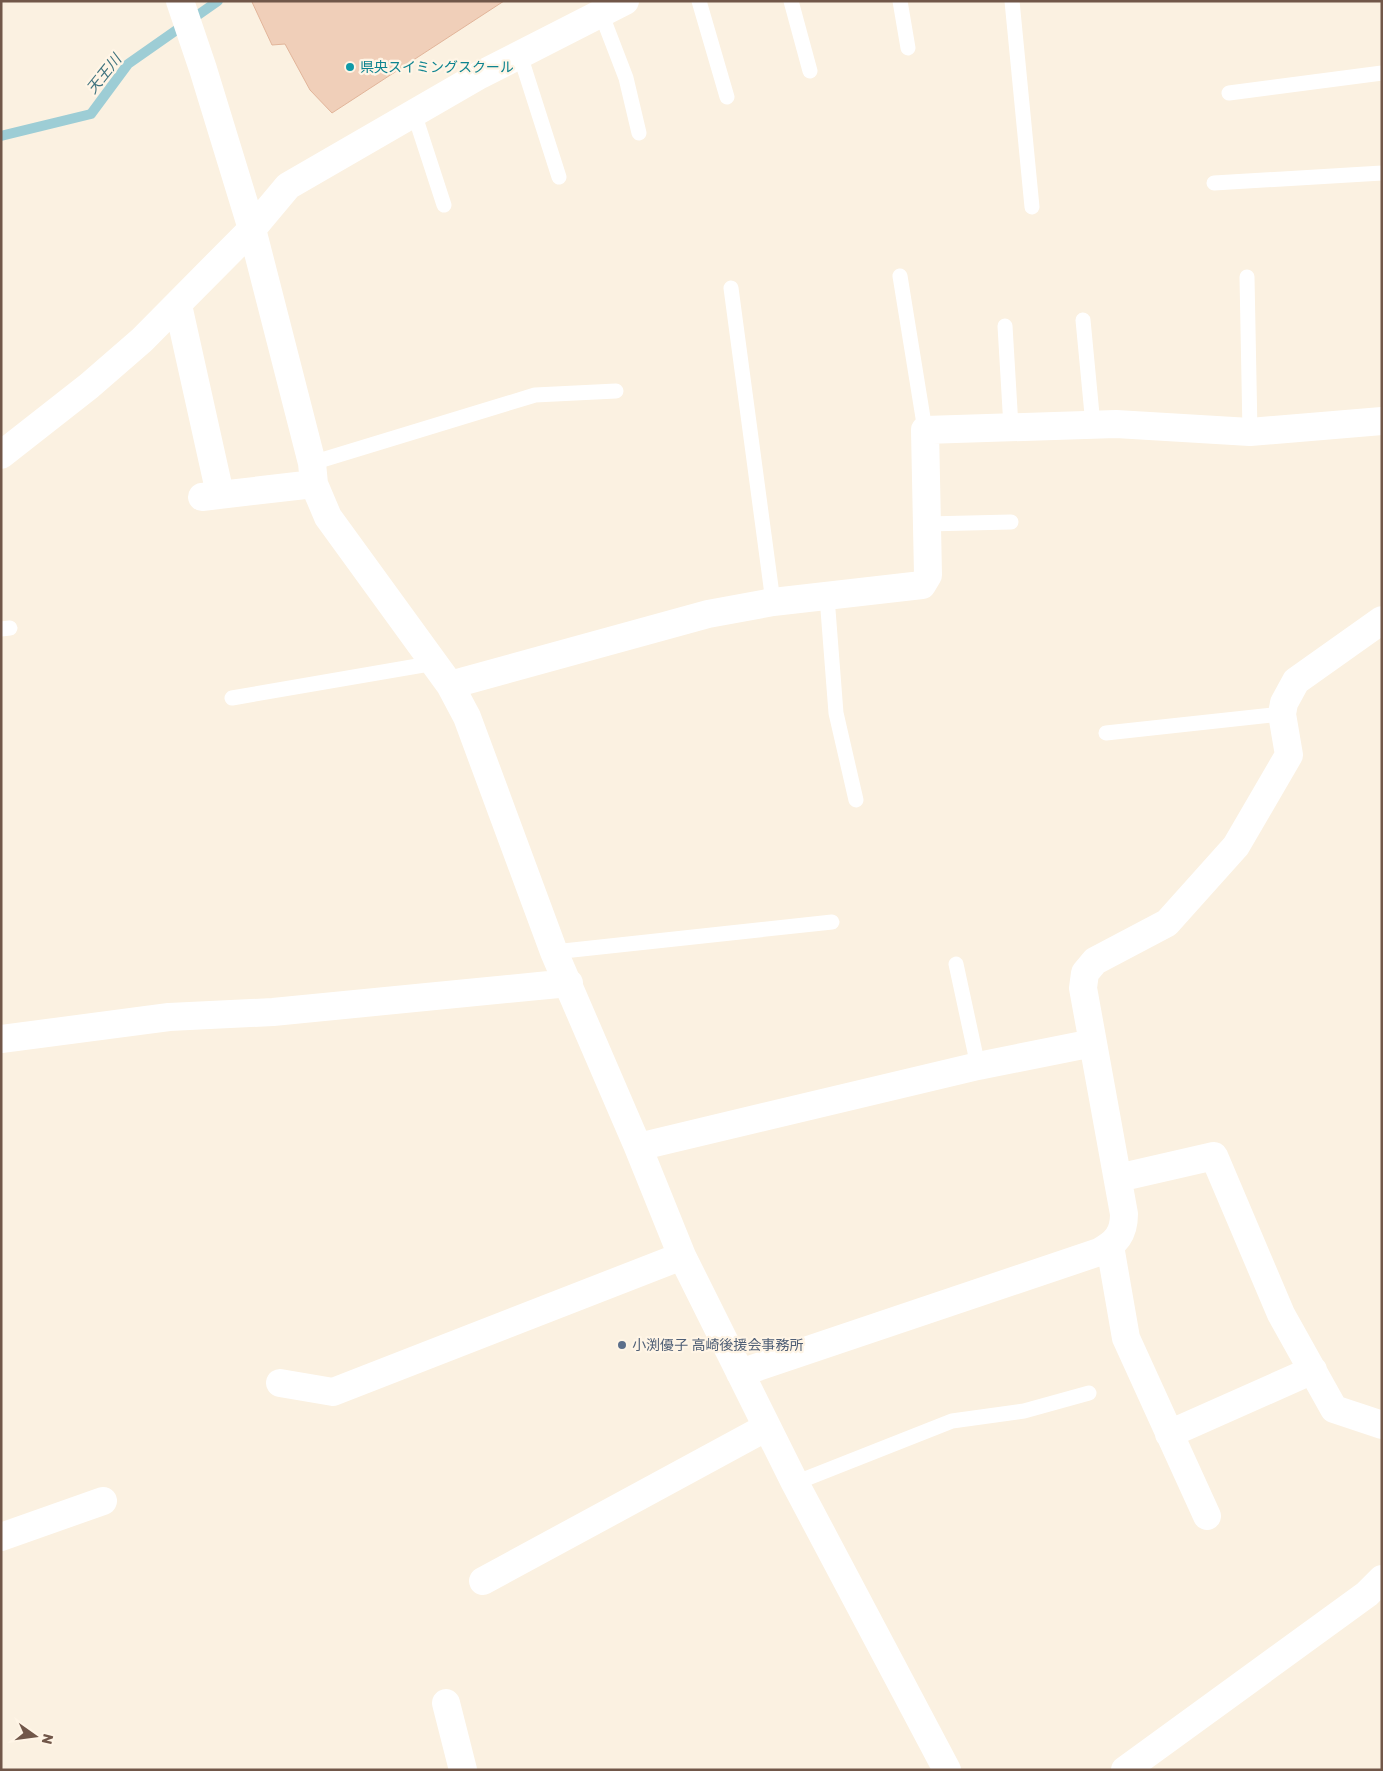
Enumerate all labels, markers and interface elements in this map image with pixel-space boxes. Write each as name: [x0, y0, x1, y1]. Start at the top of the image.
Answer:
water label: 天王川: [83, 49, 126, 97]
place label: 県央スイミングスクール: [360, 59, 514, 76]
marker: 県央スイミングスクール: [344, 61, 356, 73]
place label: 小渕優子 高崎後援会事務所: [632, 1337, 803, 1354]
marker: 小渕優子 高崎後援会事務所: [616, 1339, 628, 1351]
north arrow: [10, 1711, 60, 1761]
text: N: [38, 1732, 57, 1746]

